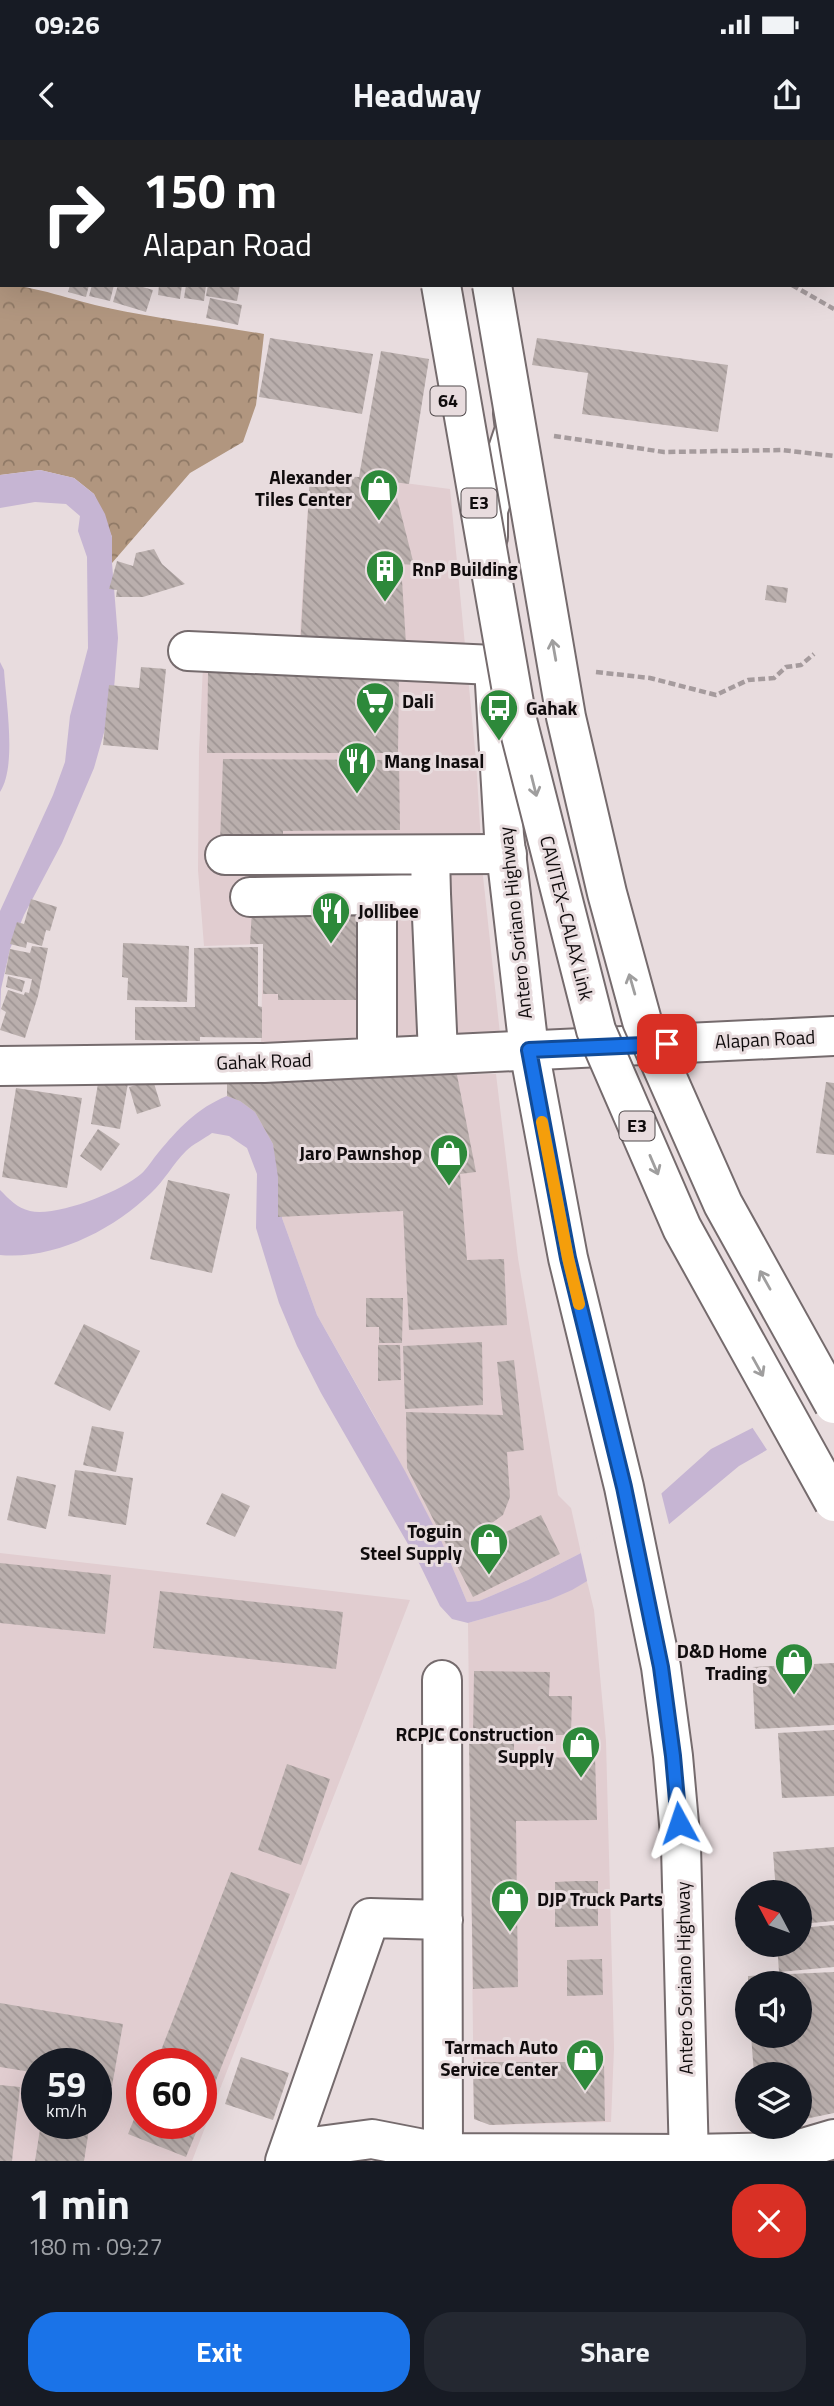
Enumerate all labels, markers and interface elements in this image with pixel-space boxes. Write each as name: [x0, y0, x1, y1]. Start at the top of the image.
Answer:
text: 09:26: [35, 5, 100, 44]
text: Headway: [353, 71, 481, 119]
icon: back: [28, 76, 66, 114]
icon: share: [768, 76, 806, 114]
text: 150 m: [143, 152, 277, 227]
icon: right: [28, 168, 119, 259]
text: Alapan Road: [143, 220, 312, 268]
road number: 64: [430, 386, 466, 416]
place label: Alexander Tiles Center: [255, 462, 352, 513]
shop icon: Alexander Tiles Center: [358, 467, 400, 522]
road number: E3: [462, 488, 496, 517]
building icon: RnP Building: [364, 548, 406, 603]
place label: RnP Building: [412, 554, 518, 583]
one-way arrow: [547, 639, 560, 662]
supermarket icon: Dali: [354, 680, 396, 735]
place label: Dali: [402, 686, 434, 715]
bus stop icon: Gahak: [478, 687, 520, 742]
place label: Gahak: [526, 693, 578, 722]
restaurant icon: Mang Inasal: [336, 740, 378, 795]
place label: Mang Inasal: [384, 746, 484, 775]
one-way arrow: [528, 774, 541, 797]
street label: Antero Soriano Highway: [490, 825, 539, 1021]
street label: CAVITEX–CALAX Link: [533, 833, 602, 1003]
restaurant icon: Jollibee: [310, 890, 352, 945]
place label: Jollibee: [358, 896, 419, 925]
one-way arrow: [625, 974, 638, 996]
pin: [637, 1014, 697, 1074]
street label: Alapan Road: [714, 1021, 816, 1056]
icon: arrive: [648, 1025, 686, 1063]
street label: Gahak Road: [216, 1044, 312, 1077]
road number: E3: [620, 1112, 654, 1141]
shop icon: Jaro Pawnshop: [428, 1132, 470, 1187]
place label: Jaro Pawnshop: [299, 1138, 422, 1167]
one-way arrow: [648, 1154, 661, 1175]
one-way arrow: [758, 1271, 772, 1291]
one-way arrow: [752, 1356, 766, 1377]
place label: Toguin Steel Supply: [360, 1516, 462, 1567]
shop icon: Toguin Steel Supply: [468, 1521, 510, 1576]
place label: D&D Home Trading: [677, 1636, 767, 1687]
shop icon: D&D Home Trading: [773, 1641, 815, 1696]
place label: RCPJC Construction Supply: [396, 1719, 554, 1770]
shop icon: RCPJC Construction Supply: [560, 1724, 602, 1779]
position arrow: [642, 1786, 716, 1860]
shop icon: DJP Truck Parts: [489, 1878, 531, 1933]
north arrow: [735, 1880, 812, 1956]
map controls: [735, 1880, 812, 2139]
street label: Antero Soriano Highway: [667, 1881, 700, 2075]
place label: DJP Truck Parts: [537, 1884, 663, 1913]
button: sound: [735, 1971, 812, 2048]
place label: Tarmach Auto Service Center: [440, 2032, 558, 2083]
shop icon: Tarmach Auto Service Center: [564, 2037, 606, 2092]
speed limit sign: 60: [126, 2048, 217, 2139]
text: 59: [47, 2057, 86, 2111]
button: layers: [735, 2062, 812, 2139]
text: km/h: [46, 2097, 87, 2124]
text: 1 min: [28, 2171, 130, 2235]
button: close: [732, 2184, 806, 2258]
text: 180 m · 09:27: [28, 2229, 163, 2264]
button: Exit: [28, 2312, 410, 2392]
button: Share: [424, 2312, 806, 2392]

